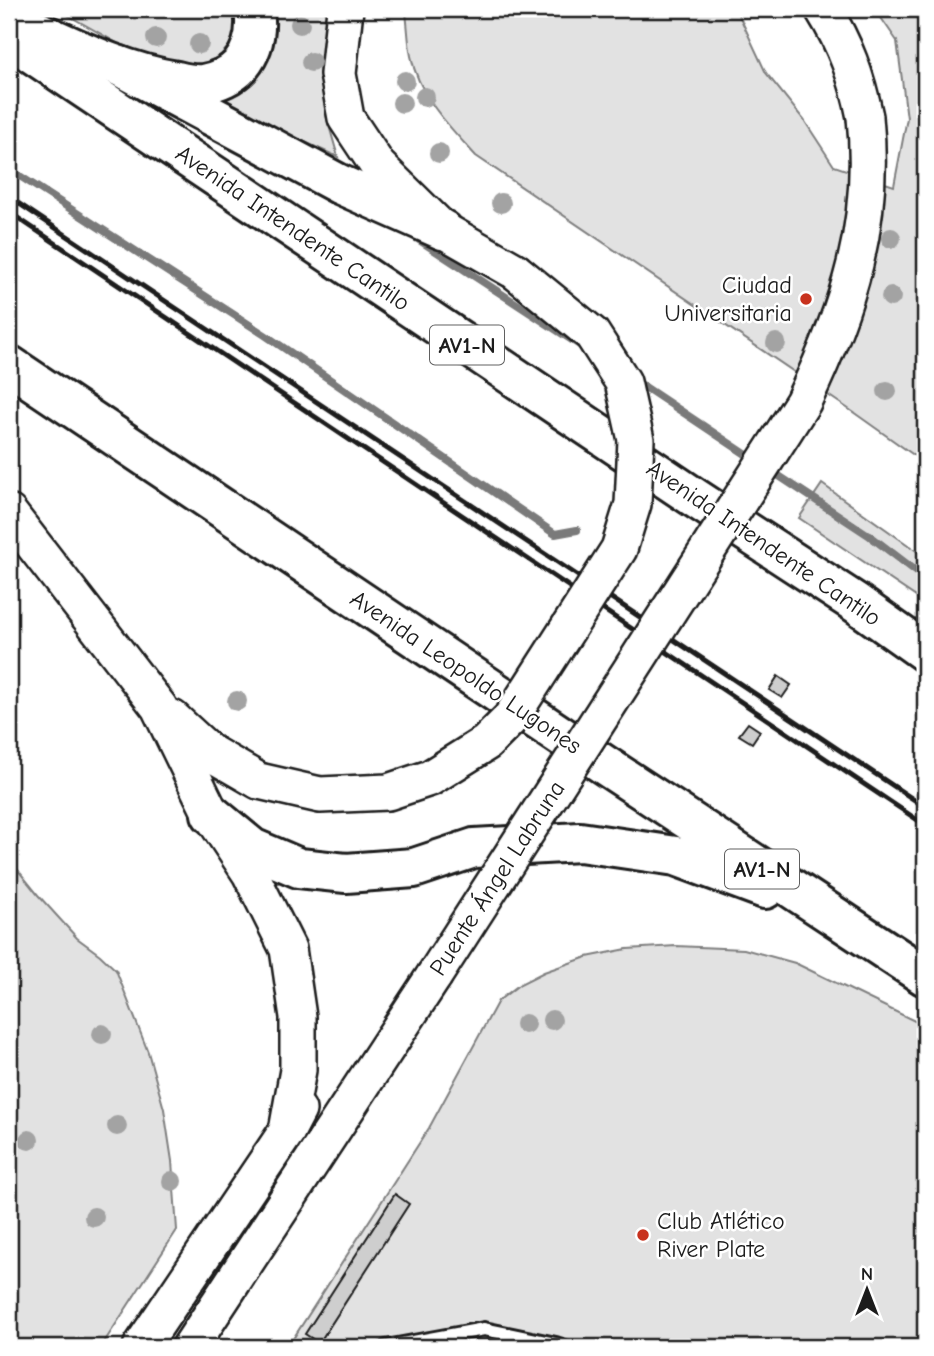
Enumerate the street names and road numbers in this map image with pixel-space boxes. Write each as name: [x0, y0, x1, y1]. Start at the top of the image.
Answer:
street label: Avenida Intendente Cantilo: [171, 139, 415, 317]
road number: AV1-N: [430, 326, 504, 364]
street label: Avenida Intendente Cantilo: [642, 454, 886, 632]
street label: Avenida Leopoldo Lugones: [345, 584, 587, 760]
street label: Puente Ángel Labruna: [424, 775, 570, 981]
road number: AV1-N: [725, 849, 799, 888]

